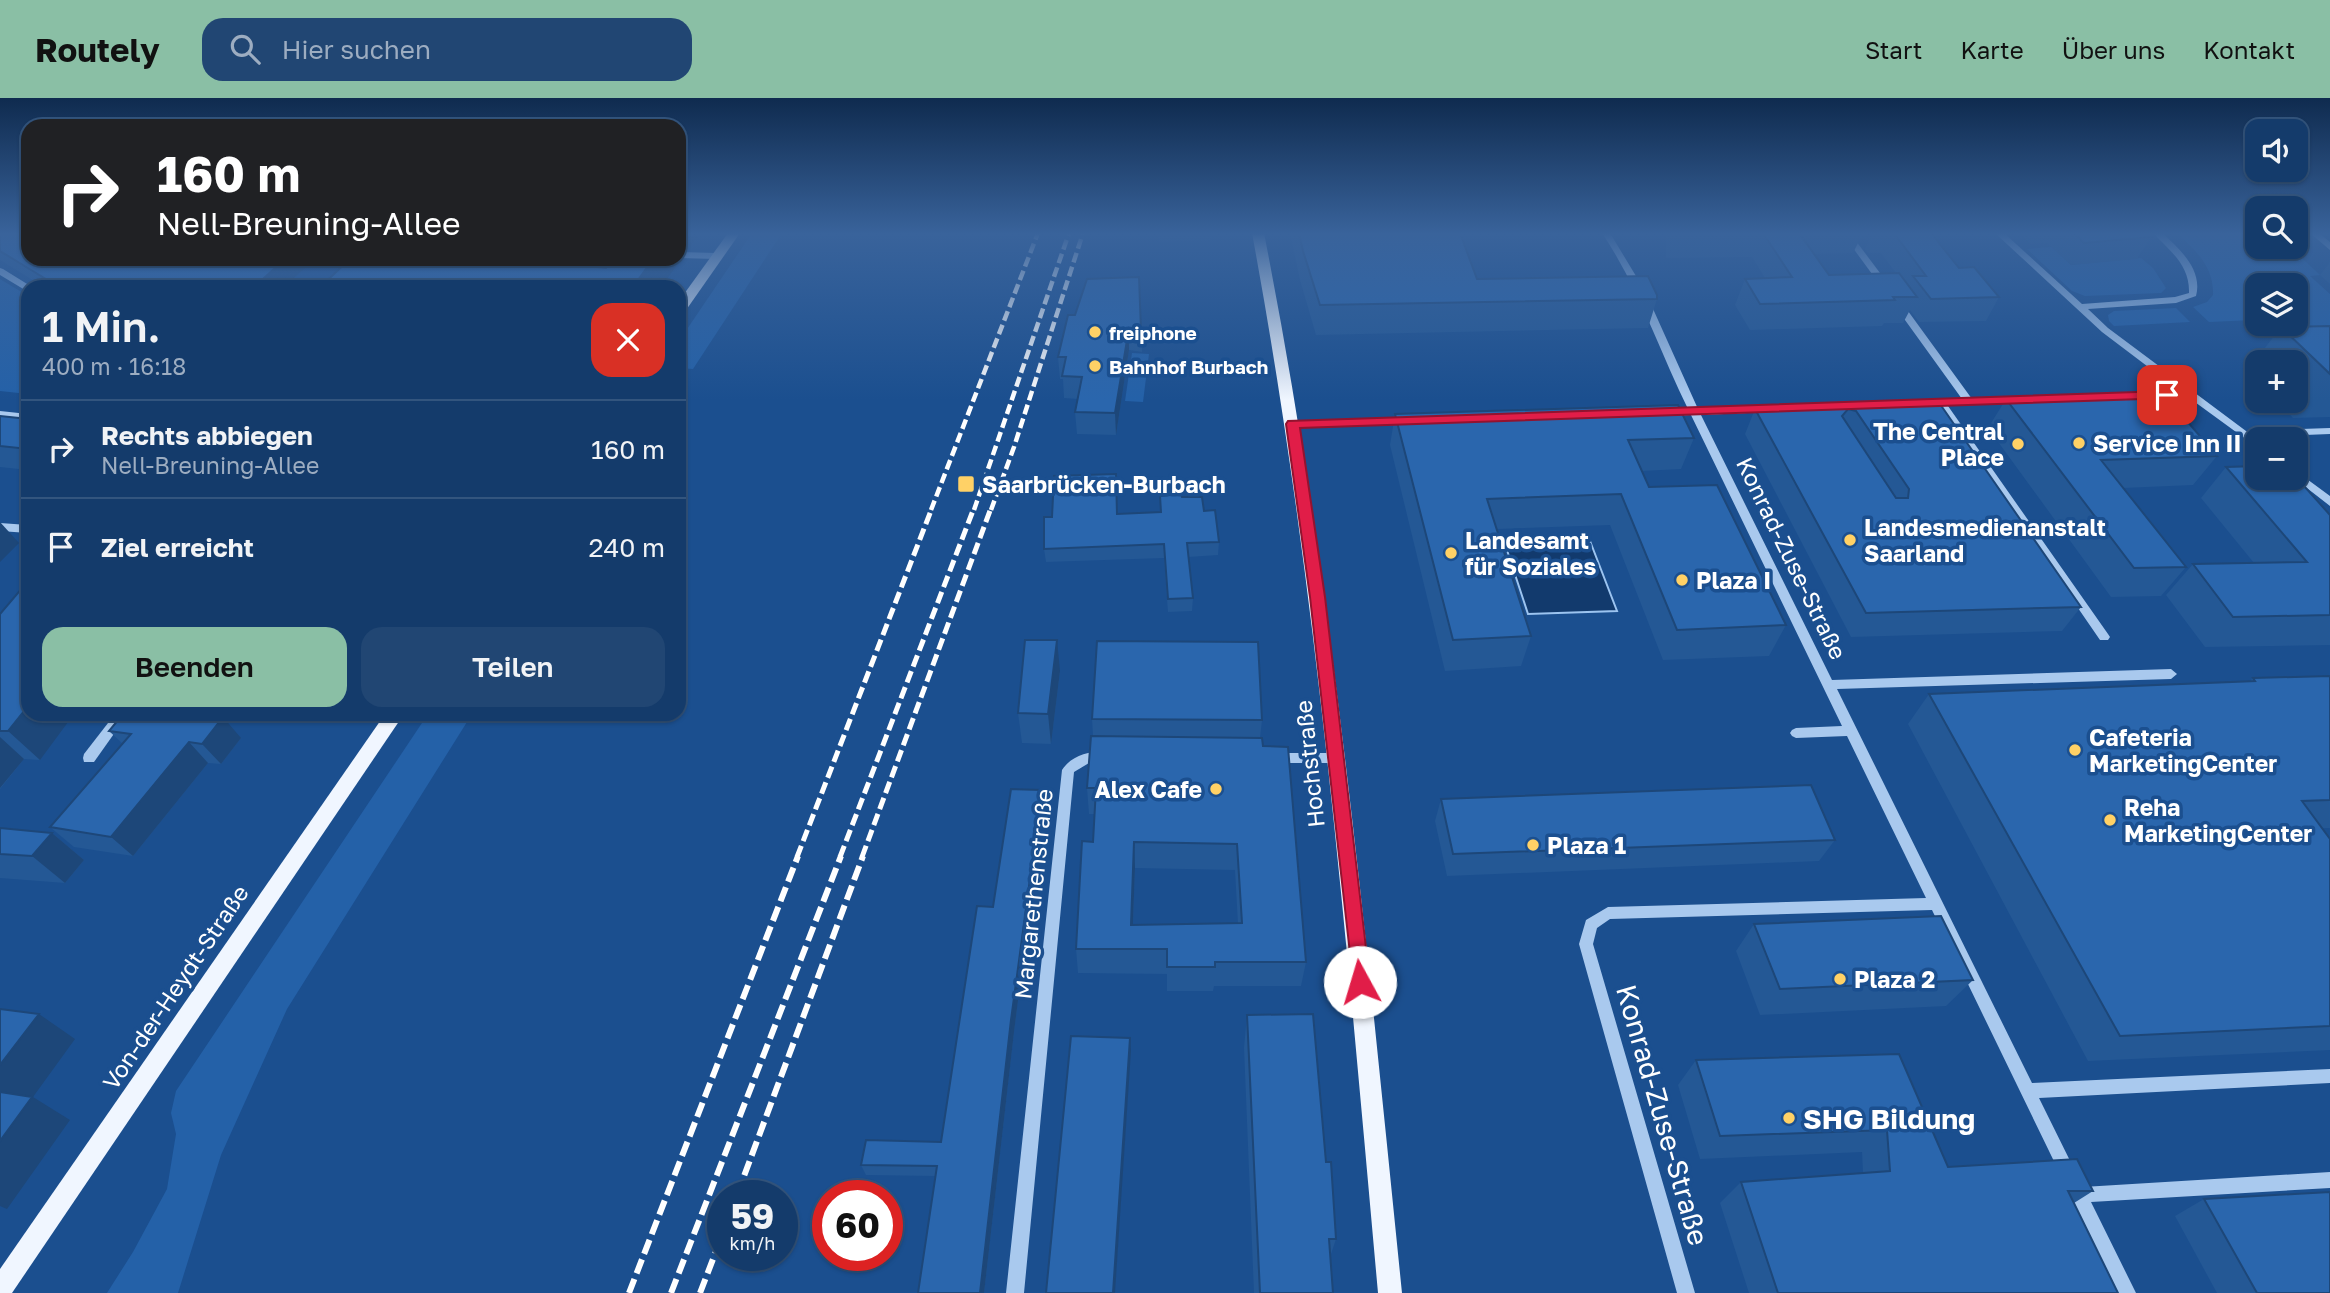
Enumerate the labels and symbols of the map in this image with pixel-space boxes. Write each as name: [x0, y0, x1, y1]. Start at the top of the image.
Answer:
place label: freiphone: [1109, 321, 1197, 344]
marker: freiphone: [1087, 324, 1103, 340]
place label: Bahnhof Burbach: [1109, 355, 1268, 378]
marker: Bahnhof Burbach: [1087, 358, 1103, 374]
pin: [2137, 365, 2197, 425]
place label: The Central Place: [1873, 417, 2004, 471]
place label: Service Inn II: [2093, 429, 2241, 457]
marker: Service Inn II: [2071, 435, 2087, 451]
marker: The Central Place: [2010, 436, 2026, 452]
street label: Konrad-Zuse-Straße: [1731, 452, 1853, 664]
place label: Saarbrücken-Burbach: [982, 470, 1226, 498]
marker: Saarbrücken-Burbach: [956, 474, 976, 494]
place label: Landesmedienanstalt Saarland: [1864, 513, 2106, 567]
place label: Landesamt für Soziales: [1465, 526, 1596, 580]
marker: Landesmedienanstalt Saarland: [1842, 532, 1858, 548]
marker: Landesamt für Soziales: [1443, 545, 1459, 561]
place label: Plaza I: [1696, 566, 1771, 594]
marker: Plaza I: [1674, 572, 1690, 588]
street label: Hochstraße: [1288, 699, 1330, 829]
place label: Cafeteria MarketingCenter: [2089, 723, 2277, 777]
marker: Cafeteria MarketingCenter: [2067, 742, 2083, 758]
place label: Alex Cafe: [1095, 775, 1202, 803]
marker: Alex Cafe: [1208, 781, 1224, 797]
street label: Margarethenstraße: [1008, 787, 1058, 1001]
place label: Reha MarketingCenter: [2124, 793, 2312, 847]
marker: Reha MarketingCenter: [2102, 812, 2118, 828]
place label: Plaza 1: [1547, 831, 1626, 859]
marker: Plaza 1: [1525, 837, 1541, 853]
street label: Von-der-Heydt-Straße: [96, 879, 254, 1095]
position arrow: [1323, 945, 1397, 1019]
place label: Plaza 2: [1854, 965, 1935, 993]
marker: Plaza 2: [1832, 971, 1848, 987]
street label: Konrad-Zuse-Straße: [1610, 981, 1716, 1249]
place label: SHG Bildung: [1803, 1102, 1975, 1135]
marker: SHG Bildung: [1781, 1110, 1797, 1126]
speed limit sign: 60: [812, 1180, 903, 1271]

